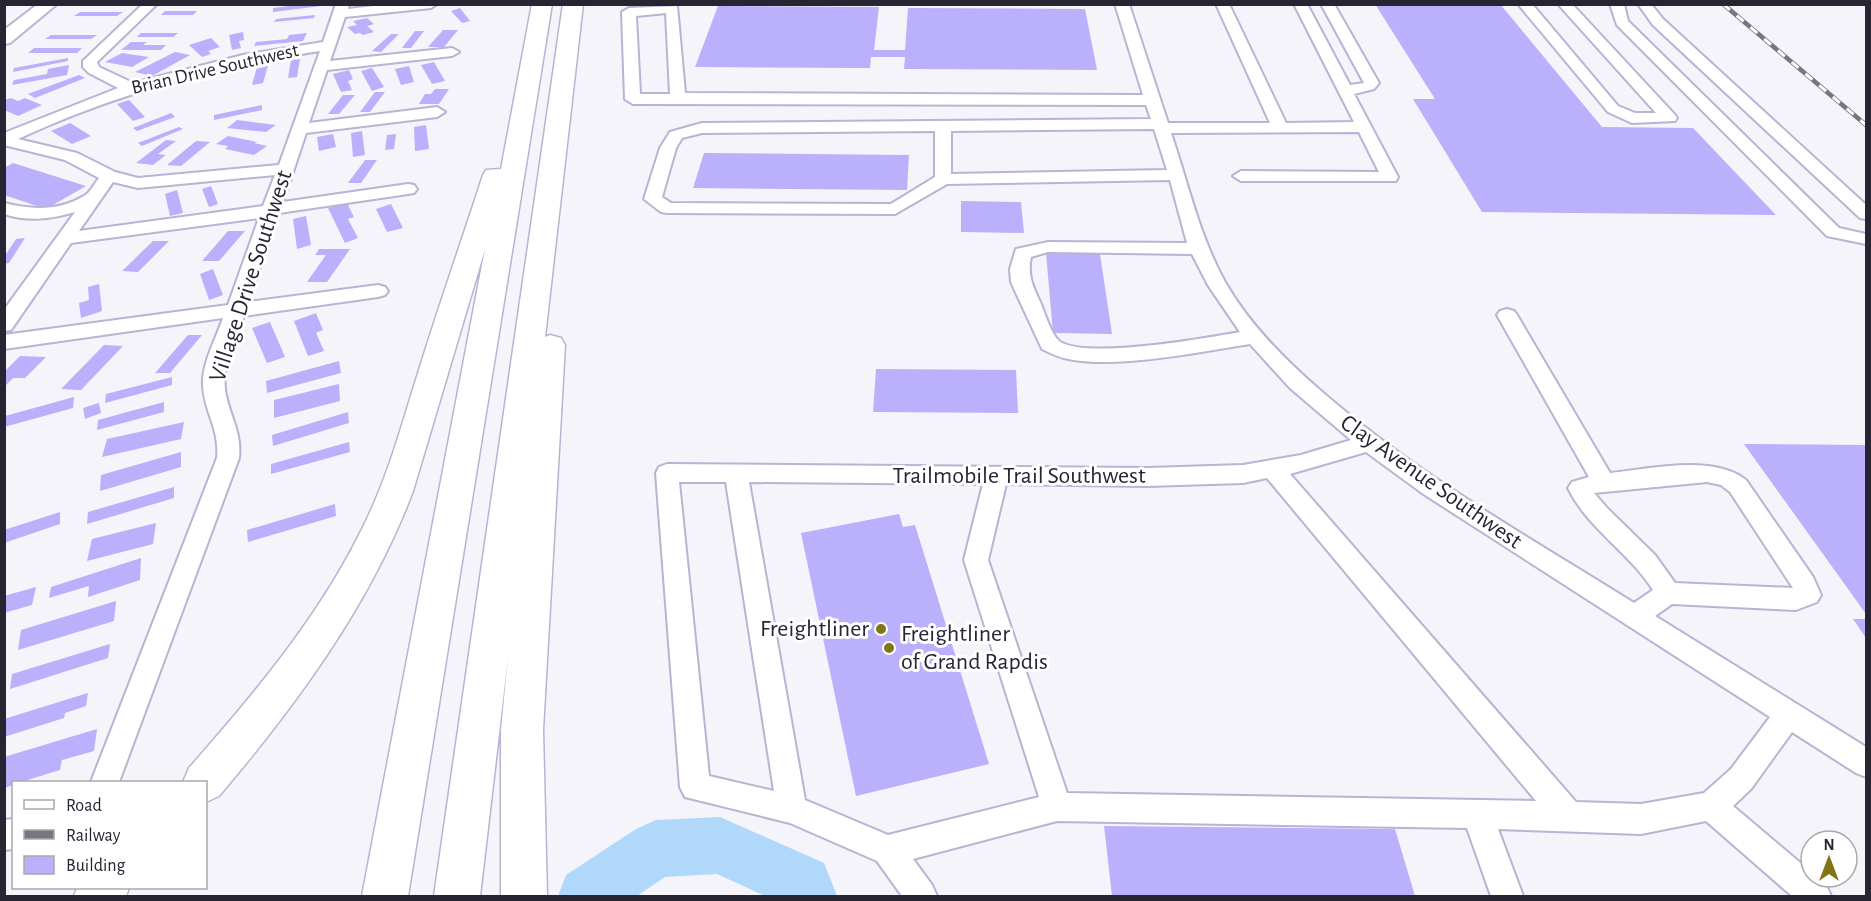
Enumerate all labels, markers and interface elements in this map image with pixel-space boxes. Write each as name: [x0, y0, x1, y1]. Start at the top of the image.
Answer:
street label: Brian Drive Southwest: [129, 40, 301, 98]
street label: Village Drive Southwest: [205, 167, 297, 385]
street label: Clay Avenue Southwest: [1336, 410, 1526, 554]
street label: Trailmobile Trail Southwest: [892, 464, 1146, 488]
place label: Freightliner: [760, 617, 869, 641]
marker: Freightliner: [874, 622, 888, 636]
place label: Freightliner of Grand Rapdis: [901, 622, 1048, 674]
marker: Freightliner of Grand Rapdis: [882, 641, 896, 655]
legend: [12, 781, 207, 889]
text: Road: [66, 797, 102, 815]
text: Railway: [66, 827, 121, 845]
north arrow: [1799, 829, 1859, 889]
text: N: [1823, 837, 1835, 853]
text: Building: [66, 857, 126, 875]

